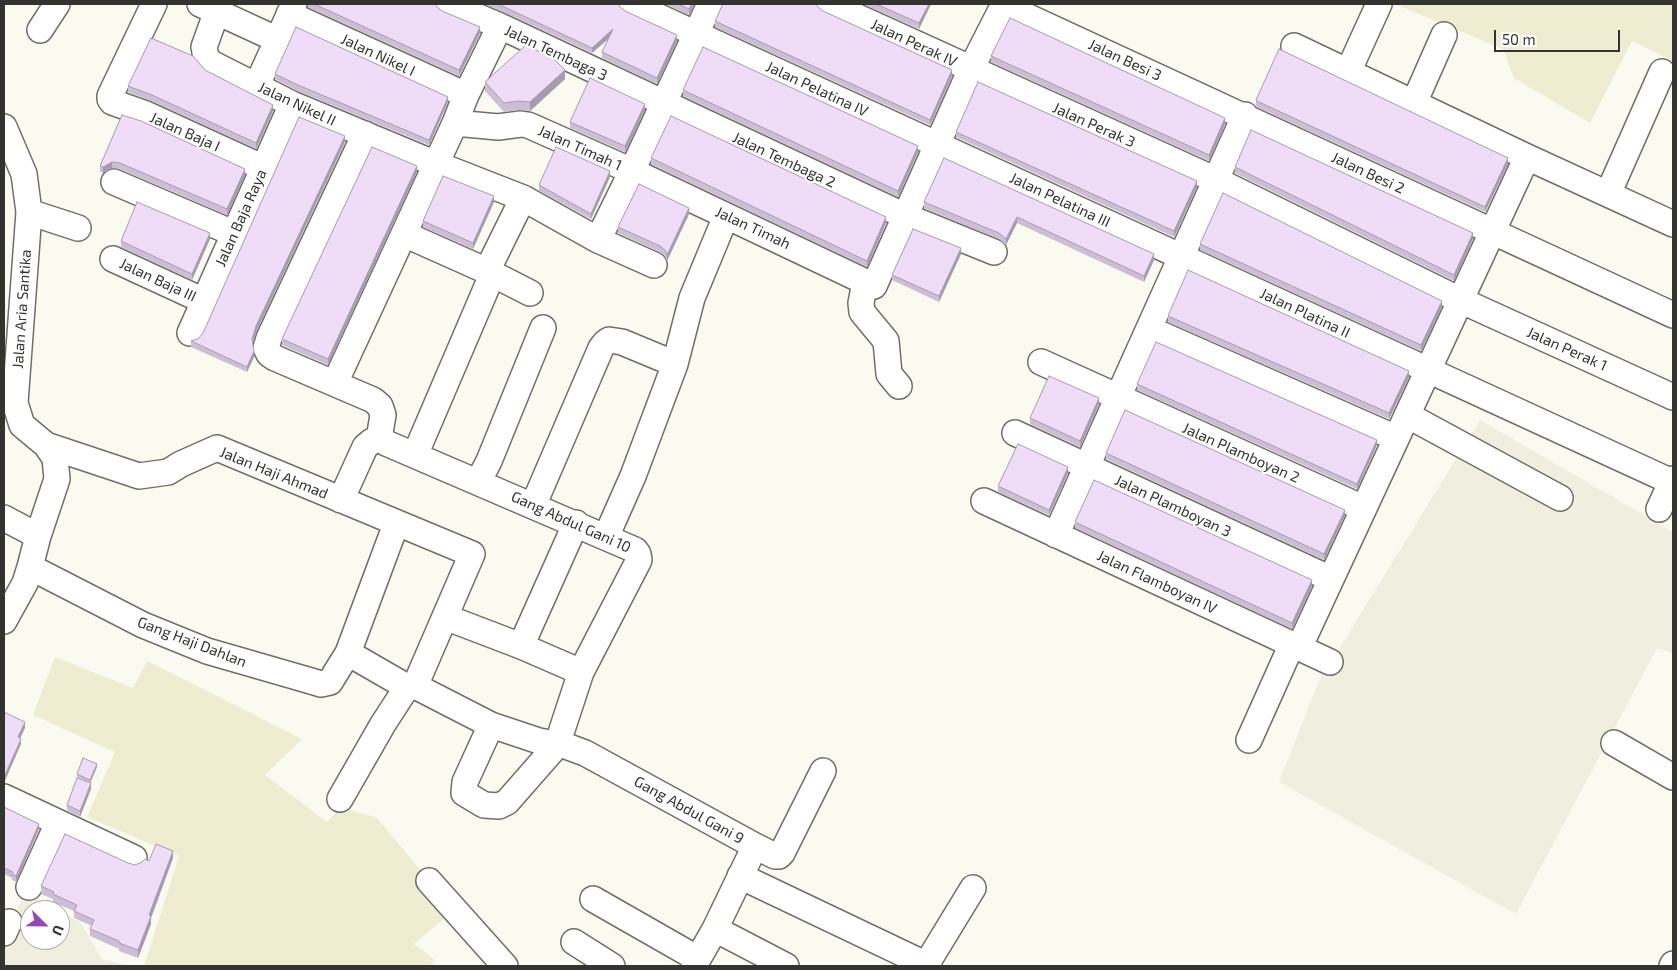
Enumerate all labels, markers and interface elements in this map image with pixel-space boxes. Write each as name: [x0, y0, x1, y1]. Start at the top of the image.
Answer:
street label: Jalan Perak IV: [868, 15, 960, 71]
scale bar: [1497, 20, 1623, 52]
street label: Jalan Tembaga 3: [502, 21, 610, 85]
street label: Jalan Nikel I: [338, 30, 418, 80]
text: 50 m: [1502, 30, 1536, 48]
street label: Jalan Besi 3: [1086, 35, 1164, 85]
street label: Jalan Pelatina IV: [763, 58, 871, 120]
street label: Jalan Nikel II: [255, 78, 339, 130]
street label: Jalan Perak 3: [1050, 99, 1138, 151]
street label: Jalan Baja I: [147, 109, 223, 155]
street label: Jalan Timah 1: [535, 121, 625, 175]
street label: Jalan Tembaga 2: [730, 128, 838, 192]
street label: Jalan Besi 2: [1329, 148, 1407, 198]
street label: Jalan Baja Raya: [212, 167, 270, 269]
street label: Jalan Pelatina III: [1007, 169, 1113, 231]
street label: Jalan Timah: [713, 203, 793, 253]
street label: Jalan Aria Santika: [9, 249, 35, 369]
street label: Jalan Baja III: [117, 254, 199, 306]
street label: Jalan Platina II: [1257, 284, 1353, 342]
street label: Jalan Perak 1: [1524, 323, 1610, 375]
street label: Jalan Plamboyan 2: [1180, 419, 1302, 487]
street label: Jalan Haji Ahmad: [217, 443, 331, 503]
street label: Jalan Plamboyan 3: [1112, 471, 1234, 541]
street label: Gang Abdul Gani 10: [508, 487, 634, 557]
street label: Jalan Flamboyan IV: [1094, 546, 1220, 618]
street label: Gang Haji Dahlan: [135, 613, 249, 671]
street label: Gang Abdul Gani 9: [631, 772, 747, 848]
north arrow: [20, 900, 70, 950]
text: U: [49, 923, 68, 938]

